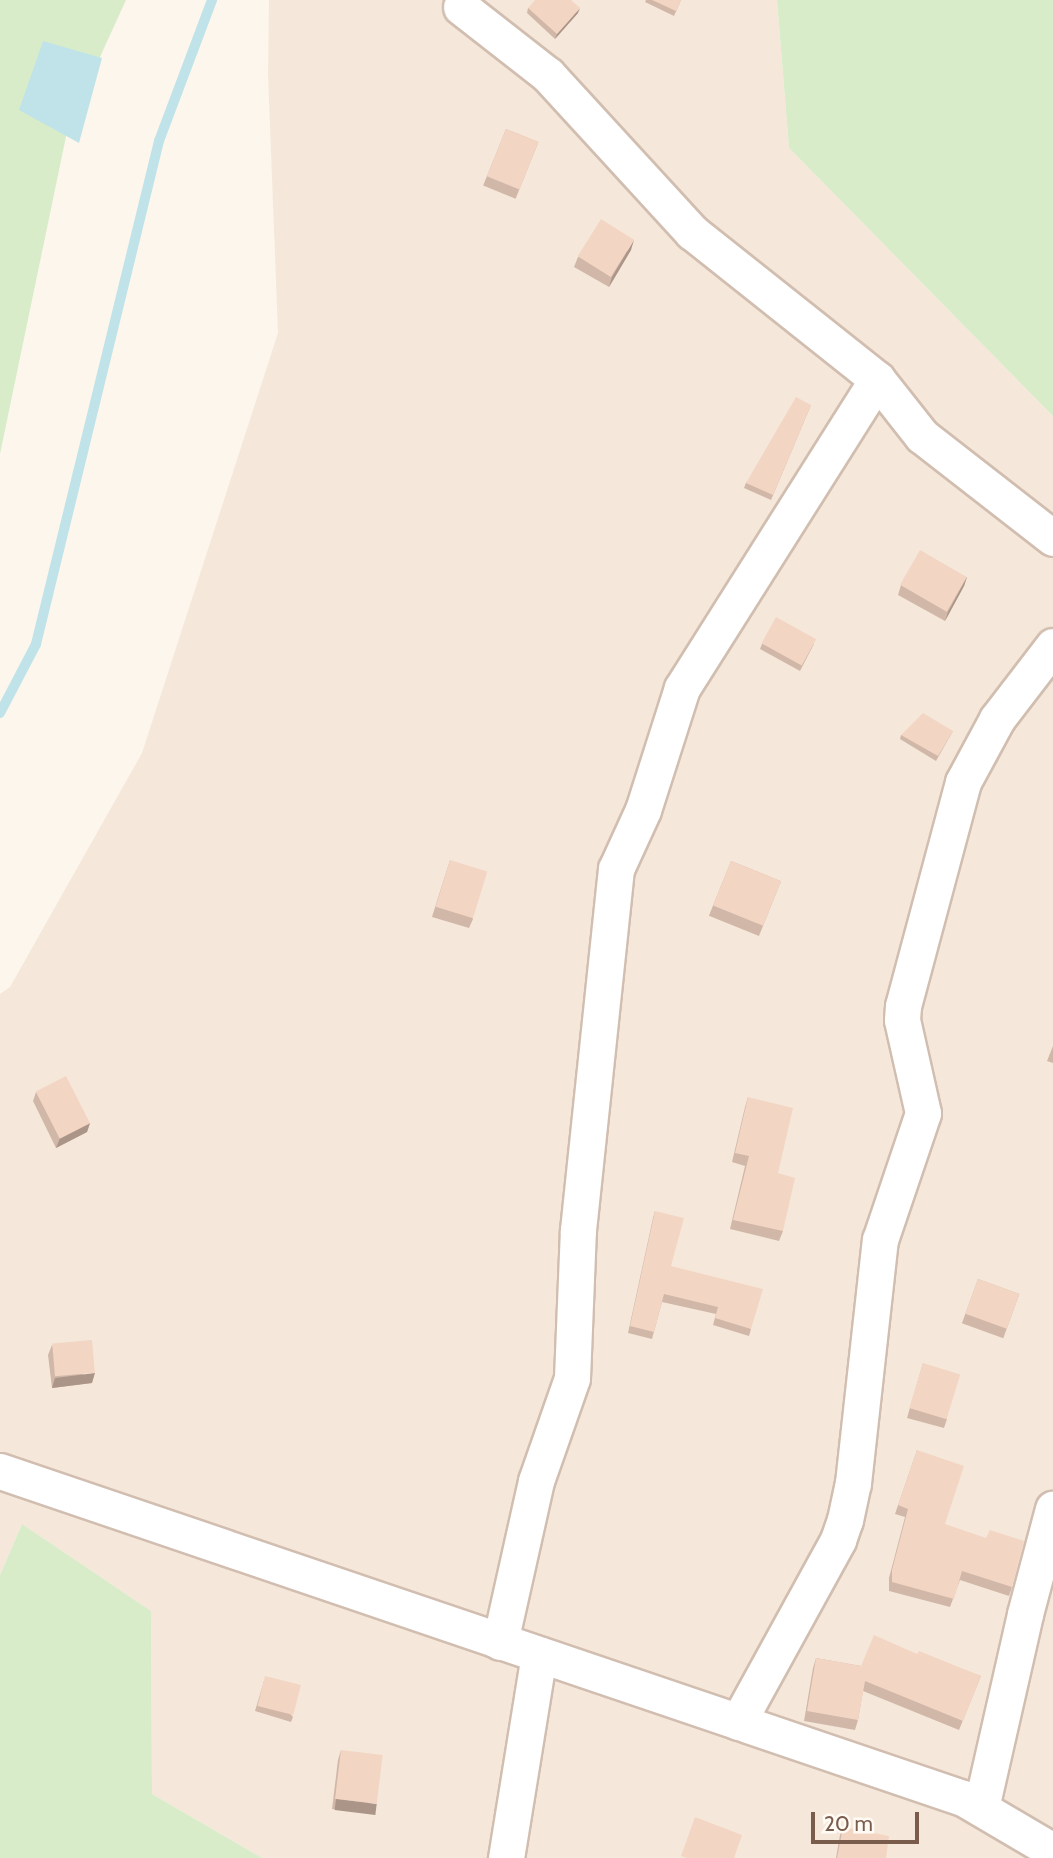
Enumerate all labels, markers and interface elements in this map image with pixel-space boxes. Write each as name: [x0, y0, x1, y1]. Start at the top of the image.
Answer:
scale bar: [815, 1798, 923, 1842]
text: 20 m: [824, 1811, 873, 1836]

